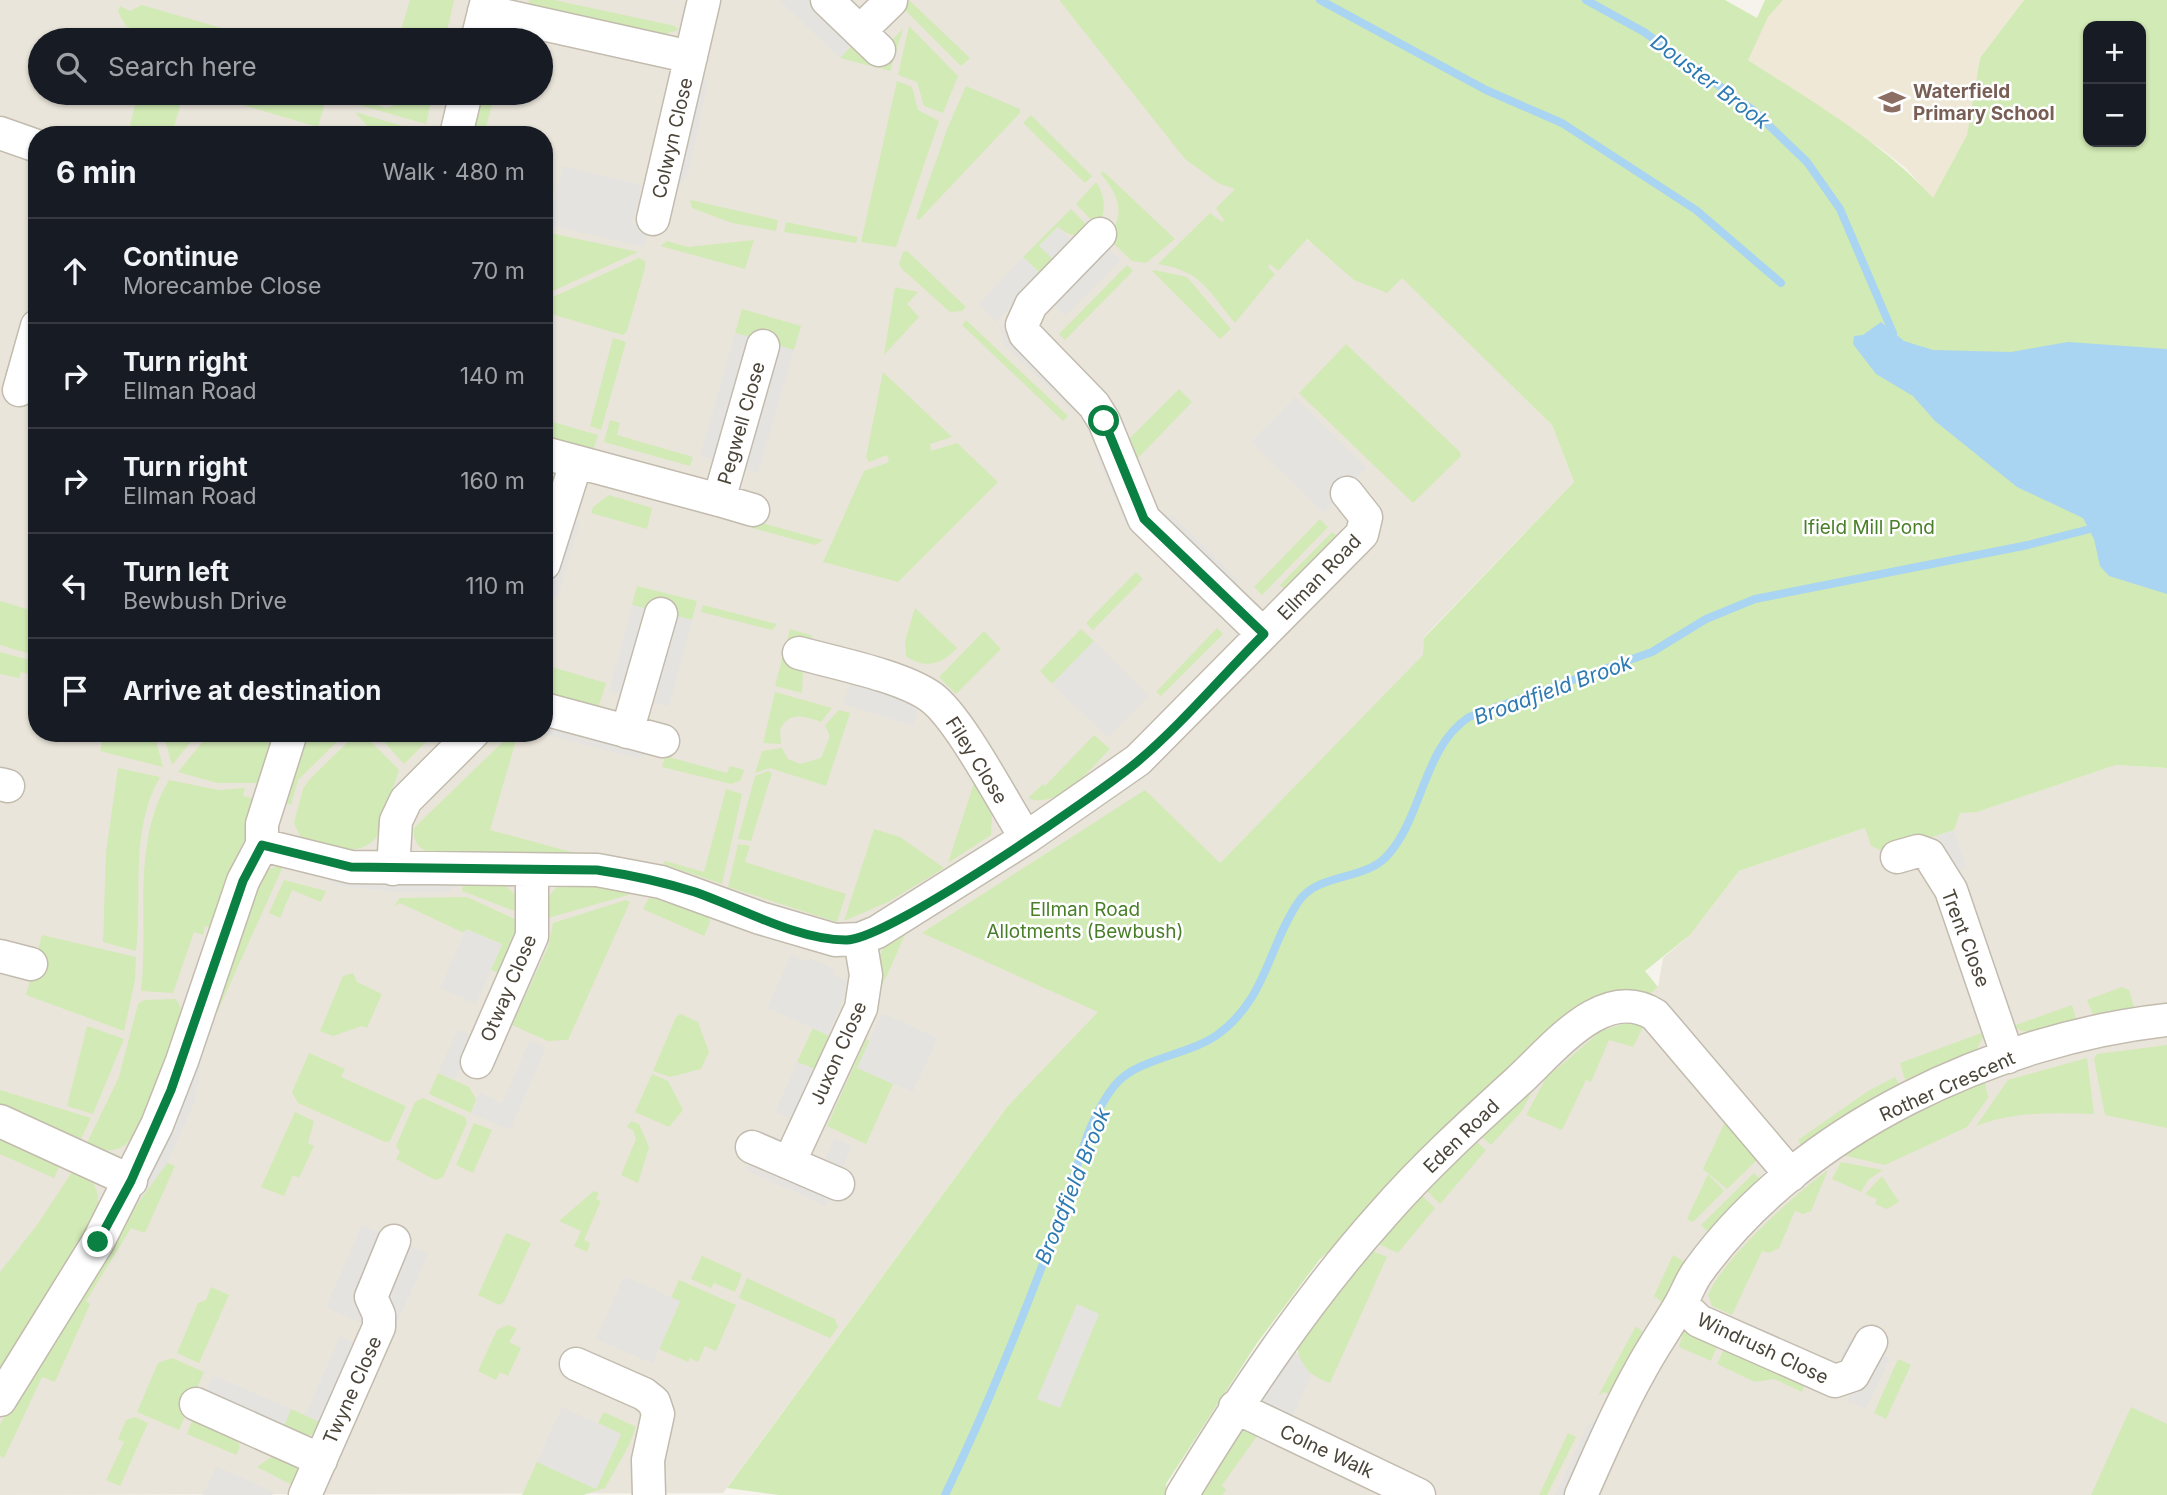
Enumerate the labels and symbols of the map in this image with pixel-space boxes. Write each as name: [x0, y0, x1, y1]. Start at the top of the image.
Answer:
water label: Douster Brook: [1646, 29, 1775, 135]
street label: Colwyn Close: [647, 75, 698, 201]
place label: Waterfield Primary School: [1913, 80, 2055, 125]
school or university icon: Waterfield Primary School: [1877, 87, 1907, 117]
street label: Pegwell Close: [713, 359, 770, 487]
route start: [1088, 405, 1119, 436]
park label: Ifield Mill Pond: [1803, 516, 1935, 539]
street label: Ellman Road: [1273, 530, 1366, 625]
water label: Broadfield Brook: [1470, 649, 1636, 730]
street label: Filey Close: [941, 713, 1012, 808]
street label: Trent Close: [1936, 886, 1995, 990]
park label: Ellman Road Allotments (Bewbush): [987, 898, 1183, 943]
street label: Otway Close: [476, 931, 541, 1045]
street label: Juxon Close: [805, 998, 872, 1109]
street label: Rother Crescent: [1876, 1046, 2018, 1127]
street label: Eden Road: [1419, 1095, 1504, 1178]
water label: Broadfield Brook: [1030, 1103, 1116, 1268]
route end: [82, 1226, 113, 1257]
street label: Windrush Close: [1694, 1308, 1832, 1389]
street label: Twyne Close: [318, 1333, 387, 1448]
street label: Colne Walk: [1276, 1420, 1378, 1483]

